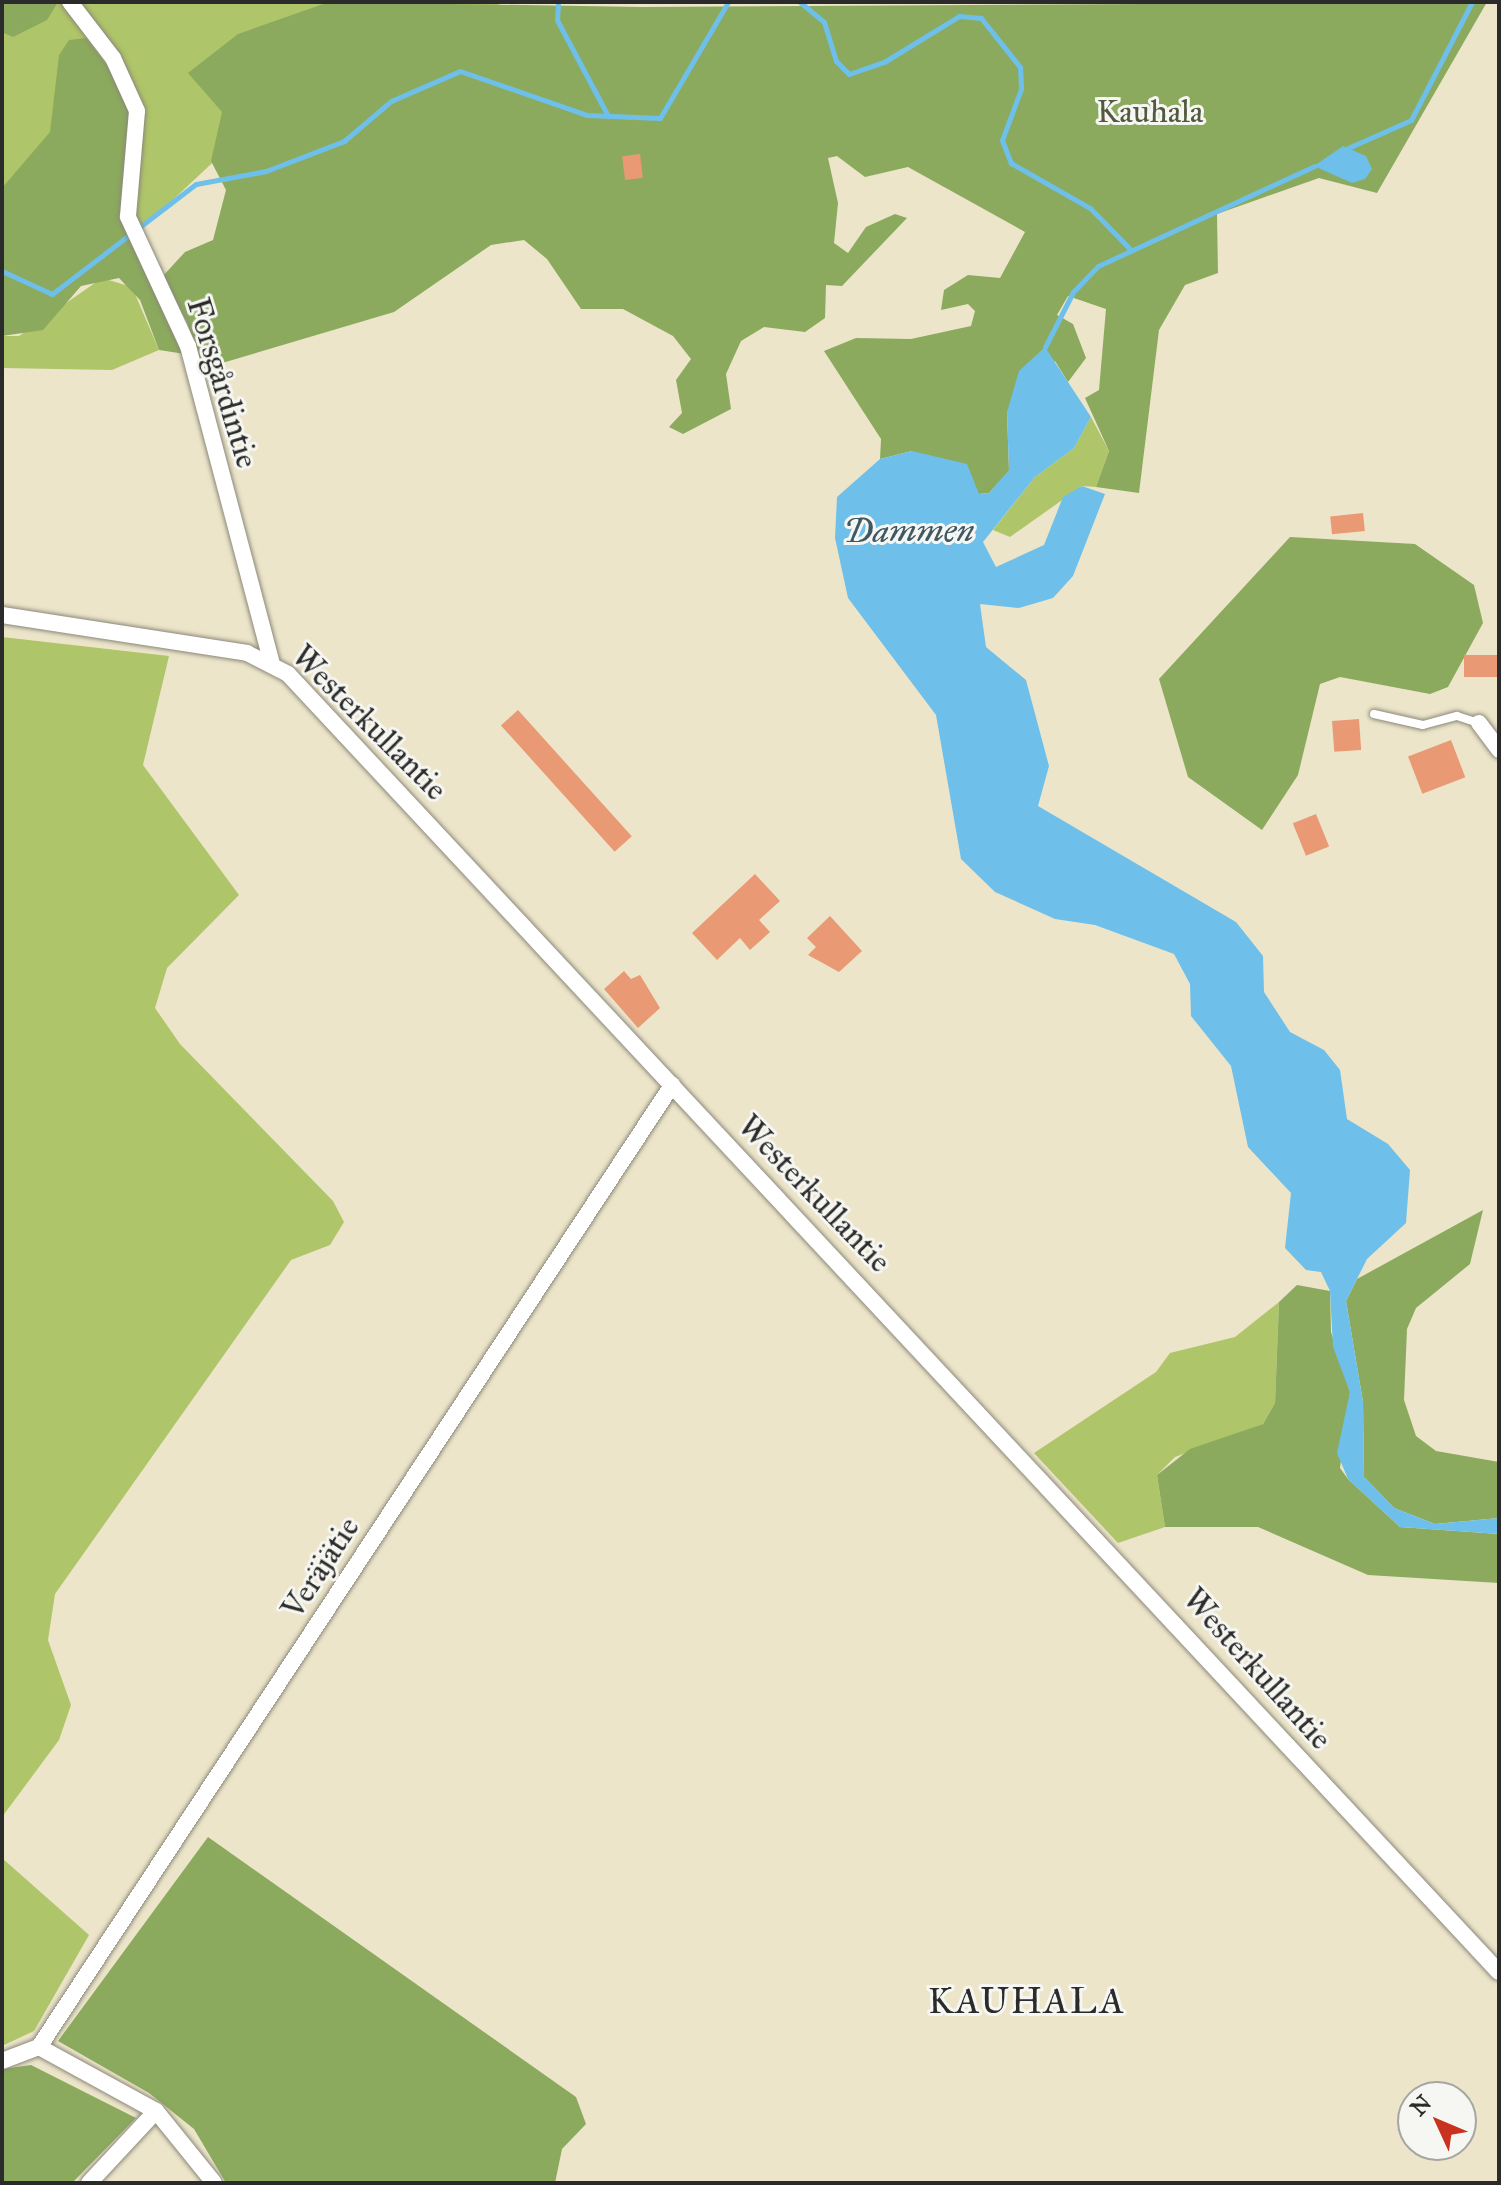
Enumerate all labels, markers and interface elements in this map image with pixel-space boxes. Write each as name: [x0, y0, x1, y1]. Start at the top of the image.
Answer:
park label: Kauhala: [1097, 93, 1203, 131]
street label: Forsgårdintie: [178, 293, 266, 473]
water label: Dammen: [844, 511, 974, 551]
street label: Westerkullantie: [283, 637, 455, 809]
street label: Westerkullantie: [729, 1107, 899, 1281]
street label: Veräjätie: [274, 1510, 368, 1626]
street label: Westerkullantie: [1175, 1580, 1339, 1758]
district label: KAUHALA: [928, 1980, 1126, 2024]
north arrow: [1397, 2081, 1477, 2161]
text: N: [1405, 2089, 1437, 2121]

